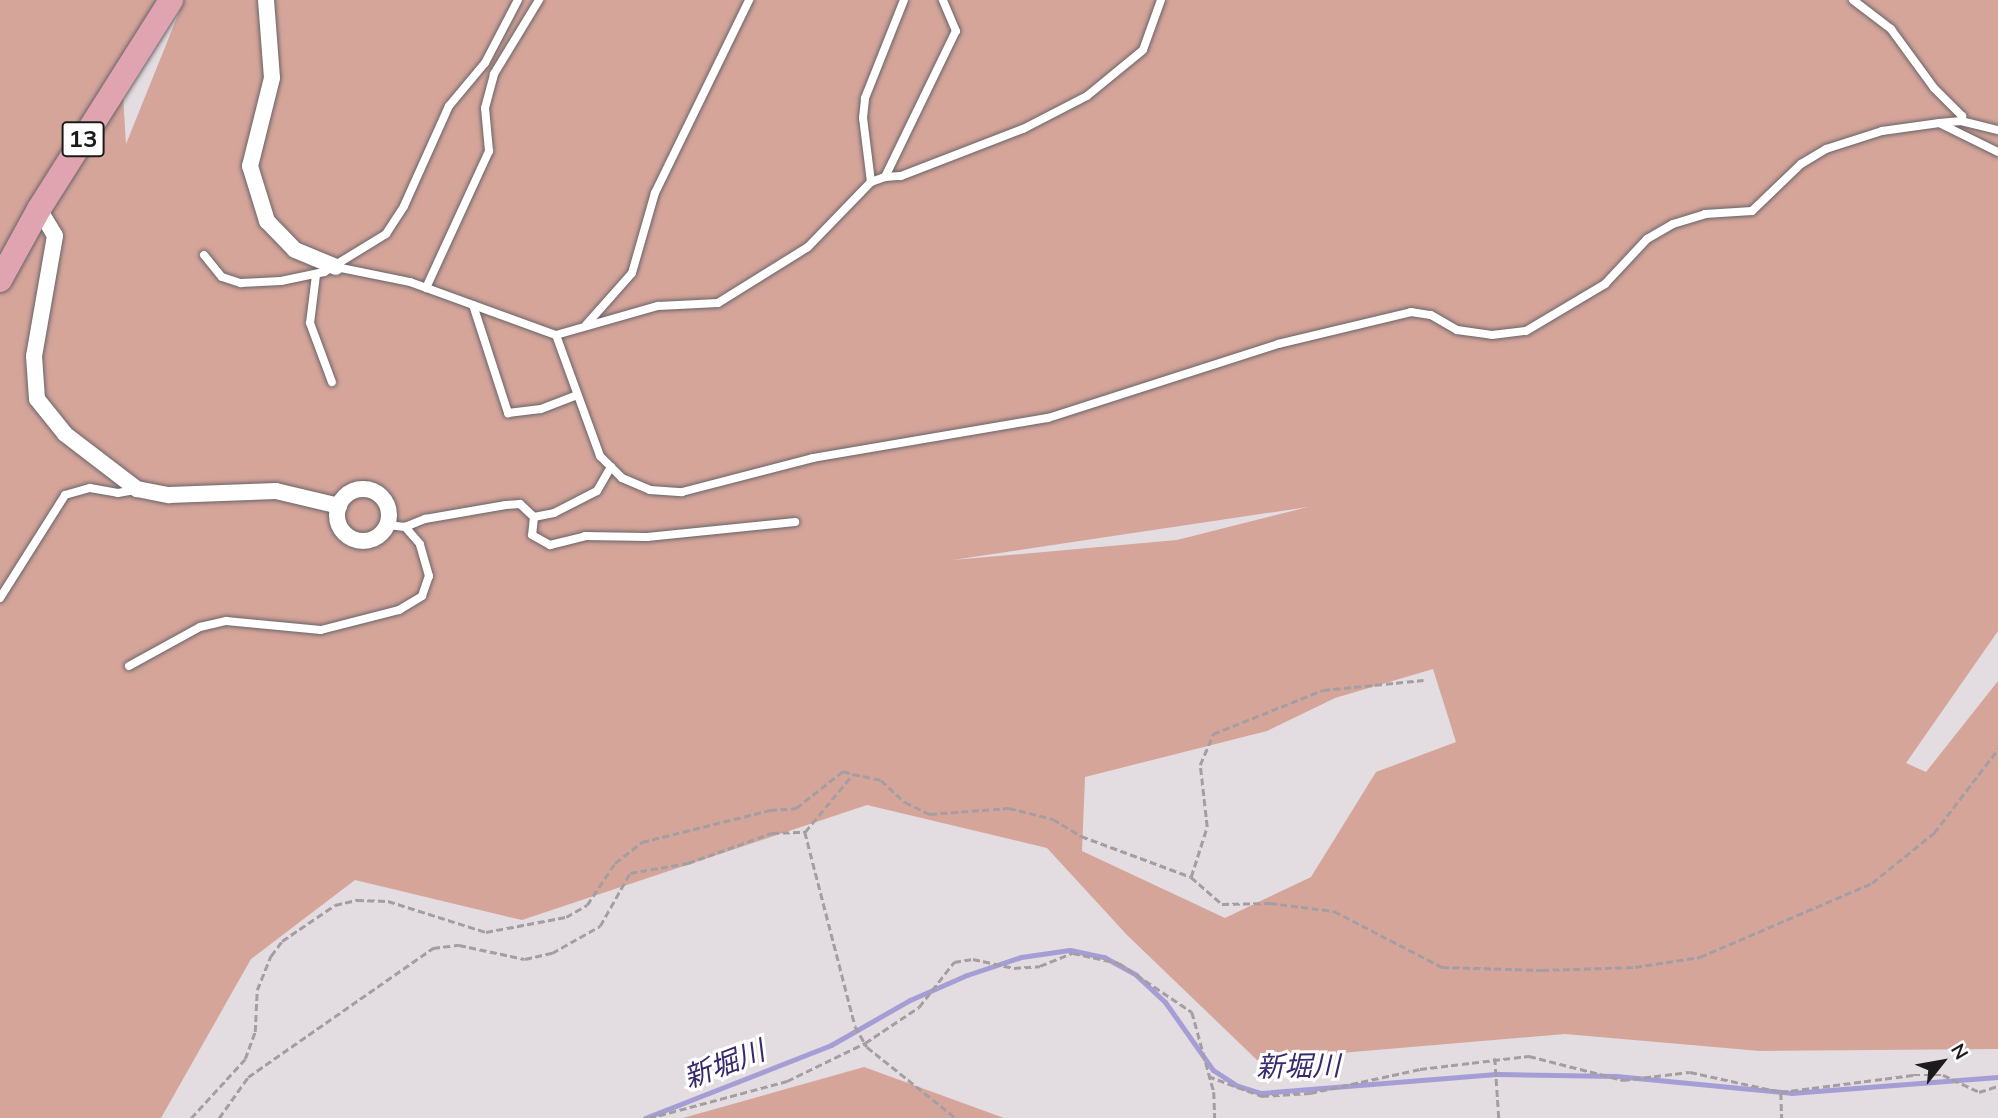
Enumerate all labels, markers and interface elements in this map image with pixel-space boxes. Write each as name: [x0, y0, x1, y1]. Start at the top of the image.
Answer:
road number: 13: [60, 119, 106, 160]
north arrow: [1907, 1027, 1977, 1097]
water label: 新堀川: [679, 1033, 769, 1095]
text: N: [1946, 1039, 1974, 1064]
water label: 新堀川: [1256, 1048, 1340, 1084]

